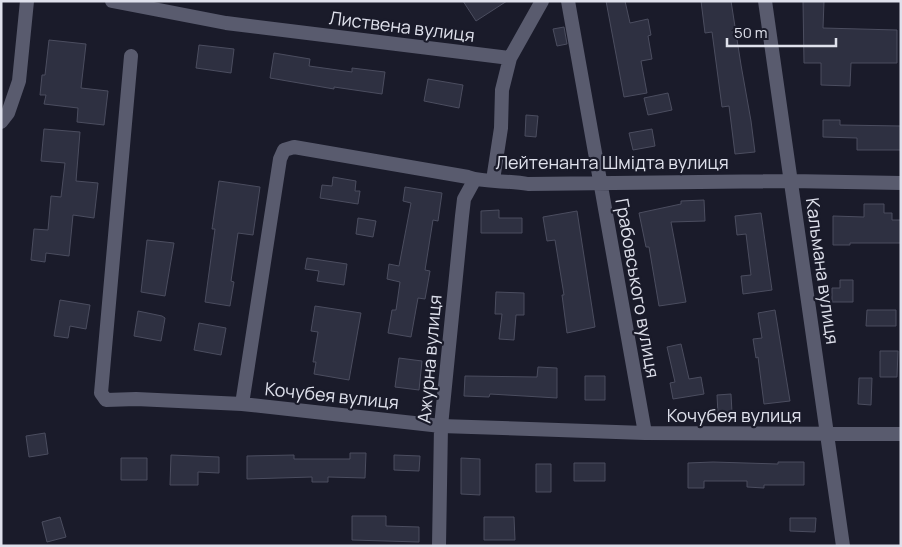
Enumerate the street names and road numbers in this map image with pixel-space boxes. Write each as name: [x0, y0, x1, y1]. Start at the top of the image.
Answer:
street label: Листвена вулиця: [328, 5, 476, 47]
street label: Лейтенанта Шмідта вулиця: [495, 150, 729, 174]
street label: Грабовського вулиця: [610, 196, 666, 380]
street label: Кальмана вулиця: [801, 196, 845, 346]
street label: Ажурна вулиця: [411, 294, 447, 424]
street label: Кочубея вулиця: [264, 376, 400, 414]
street label: Кочубея вулиця: [667, 403, 801, 427]

